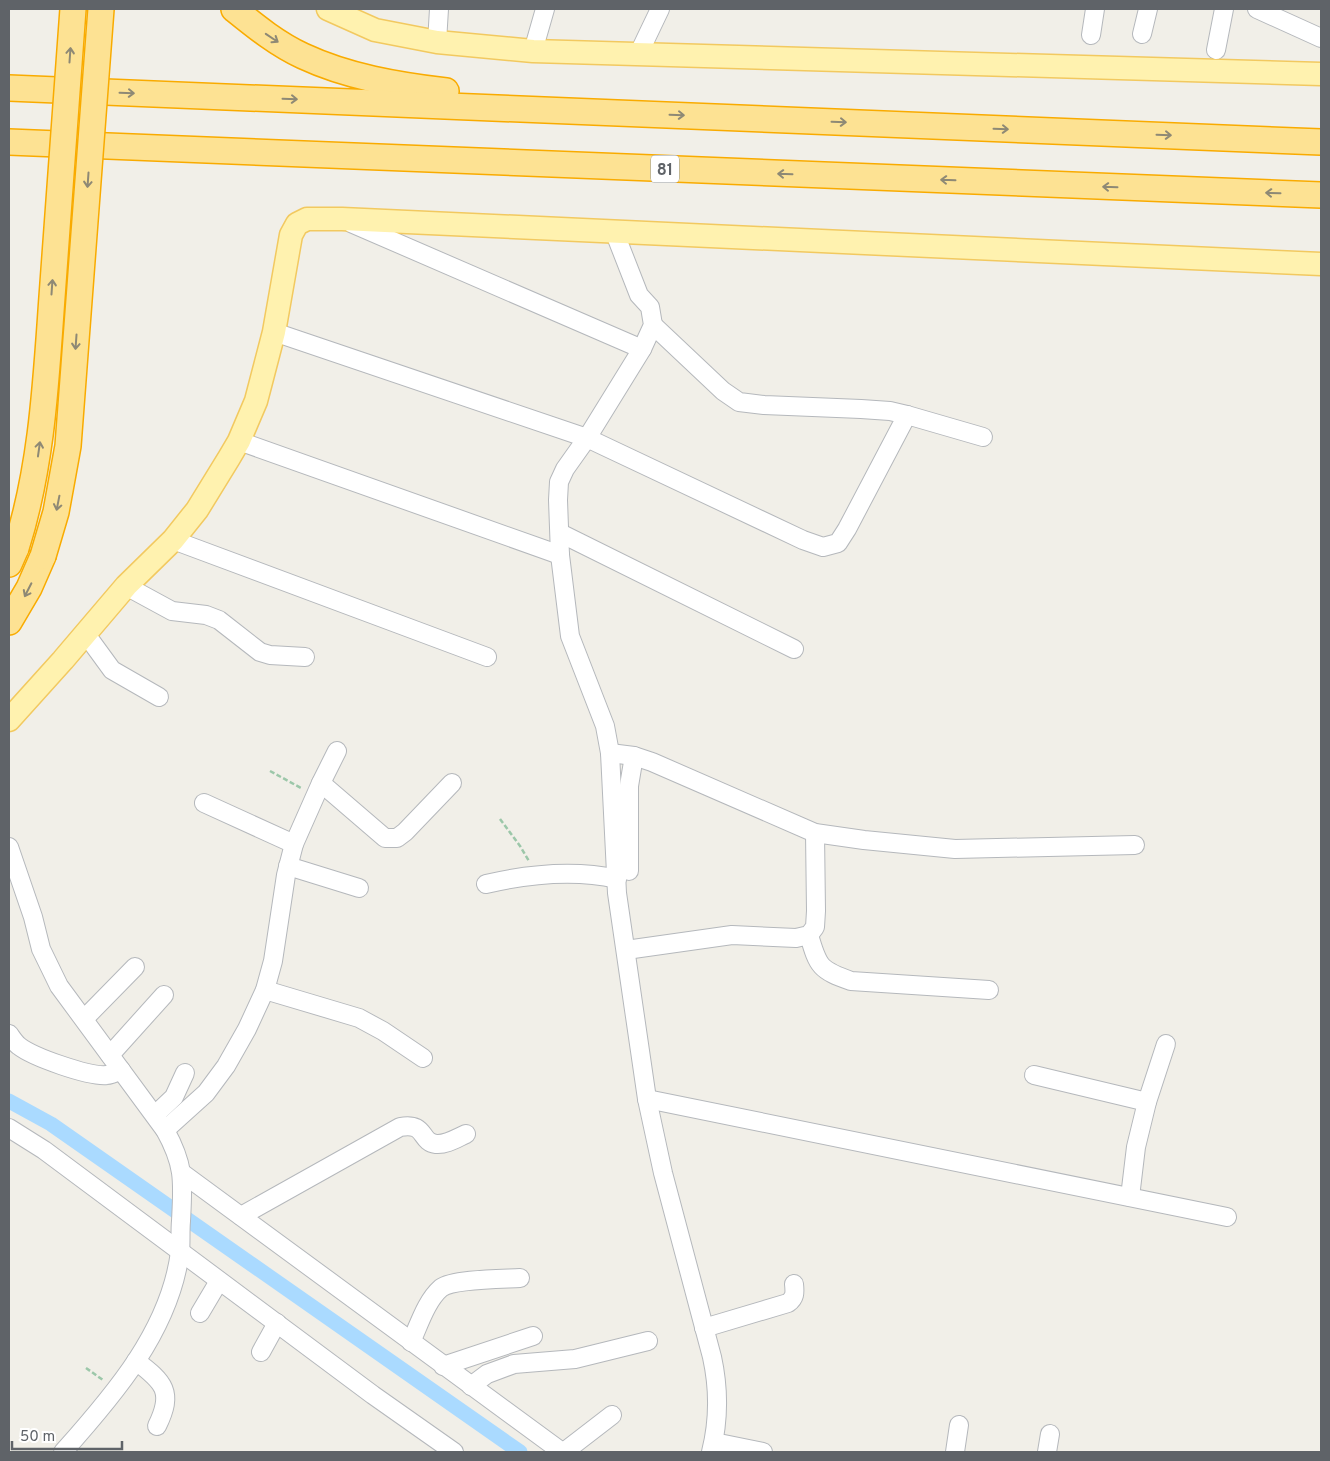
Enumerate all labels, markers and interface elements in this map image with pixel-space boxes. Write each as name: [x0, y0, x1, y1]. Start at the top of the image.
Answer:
one-way arrow: [265, 33, 279, 43]
one-way arrow: [65, 48, 74, 64]
one-way arrow: [119, 88, 135, 98]
one-way arrow: [282, 95, 298, 104]
one-way arrow: [668, 110, 684, 120]
one-way arrow: [831, 117, 847, 126]
one-way arrow: [993, 124, 1009, 133]
one-way arrow: [1155, 131, 1171, 140]
road number: 81: [651, 156, 679, 182]
one-way arrow: [778, 169, 794, 178]
one-way arrow: [84, 171, 93, 187]
one-way arrow: [940, 176, 956, 185]
one-way arrow: [1102, 182, 1118, 191]
one-way arrow: [1265, 189, 1281, 198]
one-way arrow: [48, 280, 57, 296]
one-way arrow: [72, 333, 81, 349]
one-way arrow: [34, 442, 44, 458]
one-way arrow: [53, 494, 62, 510]
one-way arrow: [23, 582, 32, 597]
scale bar: [12, 1418, 122, 1450]
text: 50 m: [20, 1428, 55, 1447]

